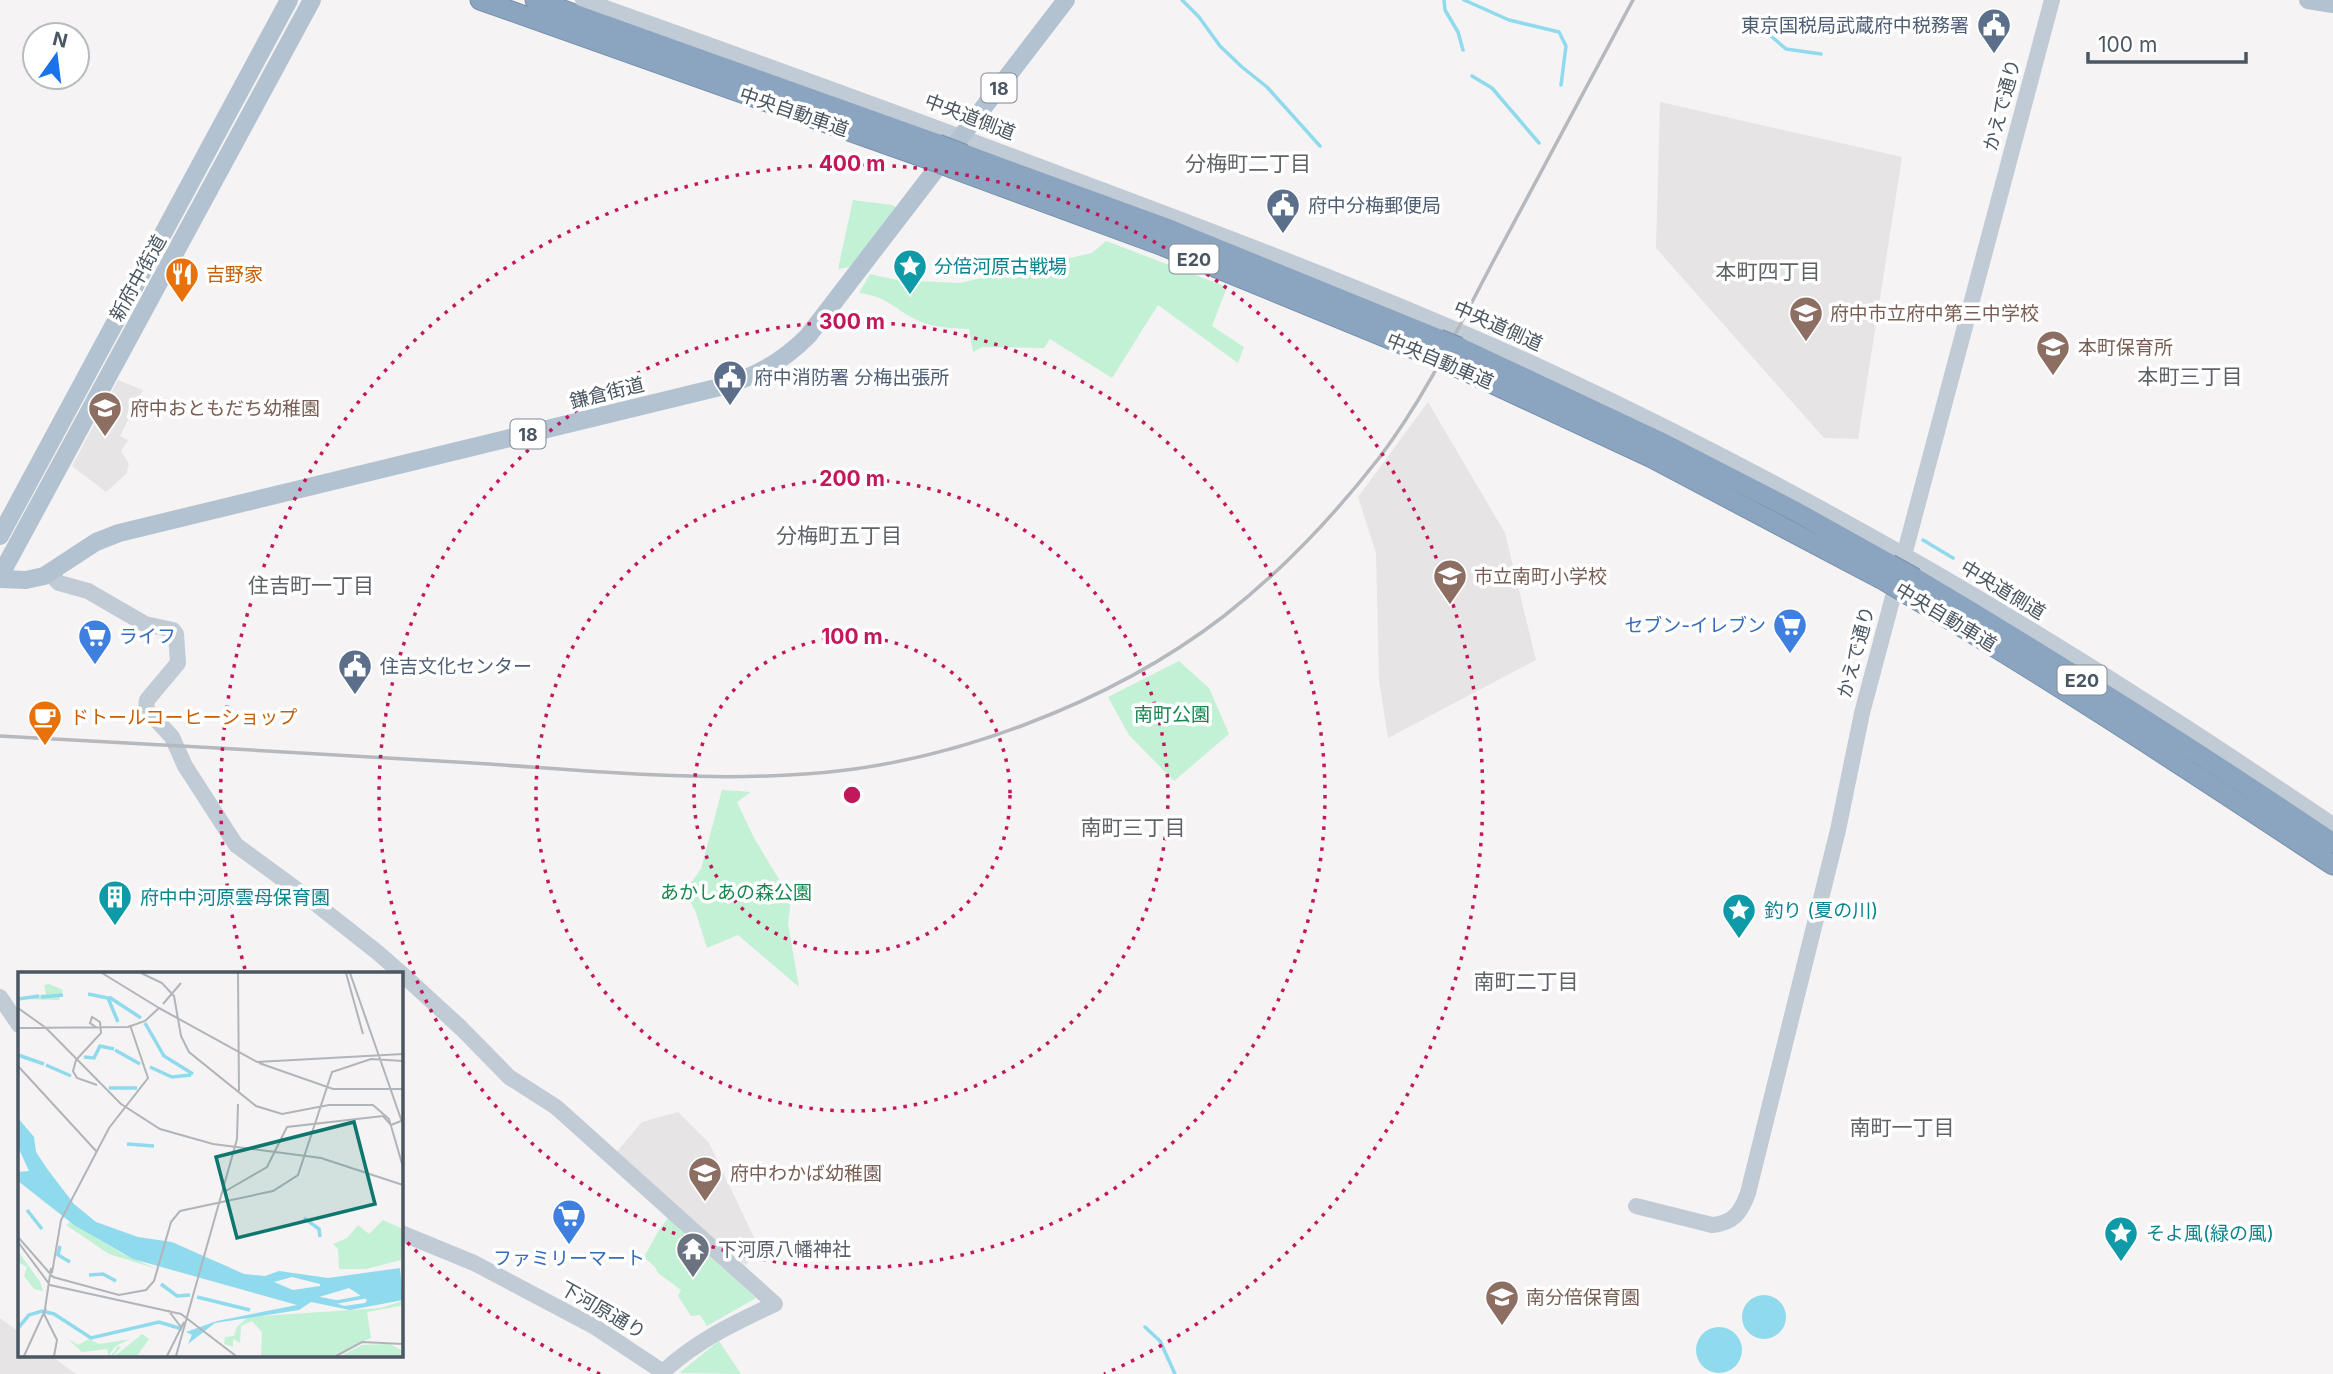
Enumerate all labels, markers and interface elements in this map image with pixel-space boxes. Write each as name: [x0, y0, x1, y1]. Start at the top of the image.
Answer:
public building icon: 東京国税局武蔵府中税務署: [1975, 6, 2013, 55]
place label: 東京国税局武蔵府中税務署: [1741, 14, 1969, 37]
north arrow: [21, 21, 91, 91]
scale bar: [2088, 21, 2246, 65]
text: N: [50, 27, 70, 53]
text: 100 m: [2098, 32, 2157, 57]
street label: かえで通り: [1979, 56, 2025, 154]
road number: 18: [982, 74, 1016, 102]
street label: 中央自動車道: [736, 83, 852, 141]
street label: 中央道側道: [922, 89, 1018, 145]
text: 400 m: [819, 151, 885, 176]
district label: 分梅町二丁目: [1185, 151, 1311, 176]
public building icon: 府中分梅郵便局: [1264, 186, 1302, 235]
place label: 府中分梅郵便局: [1308, 194, 1441, 217]
street label: 新府中街道: [105, 231, 171, 325]
road number: E20: [1170, 244, 1218, 274]
place icon: 分倍河原古戦場: [891, 247, 929, 296]
restaurant icon: 吉野家: [163, 255, 201, 304]
place label: 分倍河原古戦場: [934, 255, 1067, 278]
district label: 本町四丁目: [1716, 259, 1821, 284]
place label: 吉野家: [206, 263, 263, 286]
school or university icon: 府中市立府中第三中学校: [1787, 294, 1825, 343]
street label: 中央道側道: [1450, 296, 1546, 356]
place label: 府中市立府中第三中学校: [1830, 302, 2039, 325]
text: 300 m: [819, 309, 885, 334]
street label: 中央自動車道: [1383, 328, 1497, 394]
school or university icon: 本町保育所: [2034, 328, 2072, 377]
place label: 本町保育所: [2078, 336, 2173, 359]
public building icon: 府中消防署 分梅出張所: [711, 358, 749, 407]
district label: 本町三丁目: [2138, 364, 2243, 389]
place label: 府中消防署 分梅出張所: [754, 366, 949, 389]
street label: 鎌倉街道: [567, 373, 647, 413]
school or university icon: 府中おともだち幼稚園: [86, 389, 124, 438]
place label: 府中おともだち幼稚園: [130, 397, 320, 420]
road number: 18: [510, 420, 546, 448]
text: 200 m: [819, 466, 885, 491]
district label: 分梅町五丁目: [776, 523, 902, 548]
street label: 中央道側道: [1956, 556, 2050, 624]
school or university icon: 市立南町小学校: [1431, 557, 1469, 606]
place label: 市立南町小学校: [1474, 565, 1607, 588]
district label: 住吉町一丁目: [248, 573, 374, 598]
street label: 中央自動車道: [1891, 578, 2001, 656]
street label: かえで通り: [1833, 603, 1879, 701]
supermarket icon: セブン-イレブン: [1771, 606, 1809, 655]
place label: セブン-イレブン: [1624, 614, 1766, 637]
supermarket icon: ライフ: [76, 617, 114, 666]
text: 100 m: [821, 624, 883, 649]
place label: ライフ: [119, 625, 176, 648]
public building icon: 住吉文化センター: [336, 647, 374, 696]
place label: 住吉文化センター: [380, 655, 532, 678]
road number: E20: [2058, 666, 2106, 694]
cafe icon: ドトールコーヒーショップ: [26, 698, 64, 747]
park label: 南町公園: [1134, 703, 1210, 726]
place label: ドトールコーヒーショップ: [70, 706, 297, 729]
centre of rings: [840, 783, 864, 807]
district label: 南町三丁目: [1081, 815, 1186, 840]
building icon: 府中中河原雲母保育園: [96, 878, 134, 927]
park label: あかしあの森公園: [660, 881, 812, 904]
place label: 府中中河原雲母保育園: [140, 886, 330, 909]
place icon: 釣り (夏の川): [1720, 891, 1758, 940]
place label: 釣り (夏の川): [1764, 899, 1878, 922]
district label: 南町二丁目: [1474, 969, 1579, 994]
inset map: [18, 972, 402, 1356]
district label: 南町一丁目: [1850, 1115, 1955, 1140]
school or university icon: 府中わかば幼稚園: [686, 1154, 724, 1203]
place label: 府中わかば幼稚園: [730, 1162, 882, 1185]
supermarket icon: ファミリーマート: [550, 1197, 588, 1246]
place icon: そよ風(緑の風): [2102, 1214, 2140, 1263]
place label: そよ風(緑の風): [2146, 1222, 2274, 1245]
temple icon: 下河原八幡神社: [674, 1230, 712, 1279]
place label: 下河原八幡神社: [718, 1238, 851, 1261]
place label: ファミリーマート: [493, 1247, 645, 1270]
street label: 下河原通り: [556, 1276, 650, 1344]
school or university icon: 南分倍保育園: [1483, 1278, 1521, 1327]
place label: 南分倍保育園: [1526, 1286, 1640, 1309]

